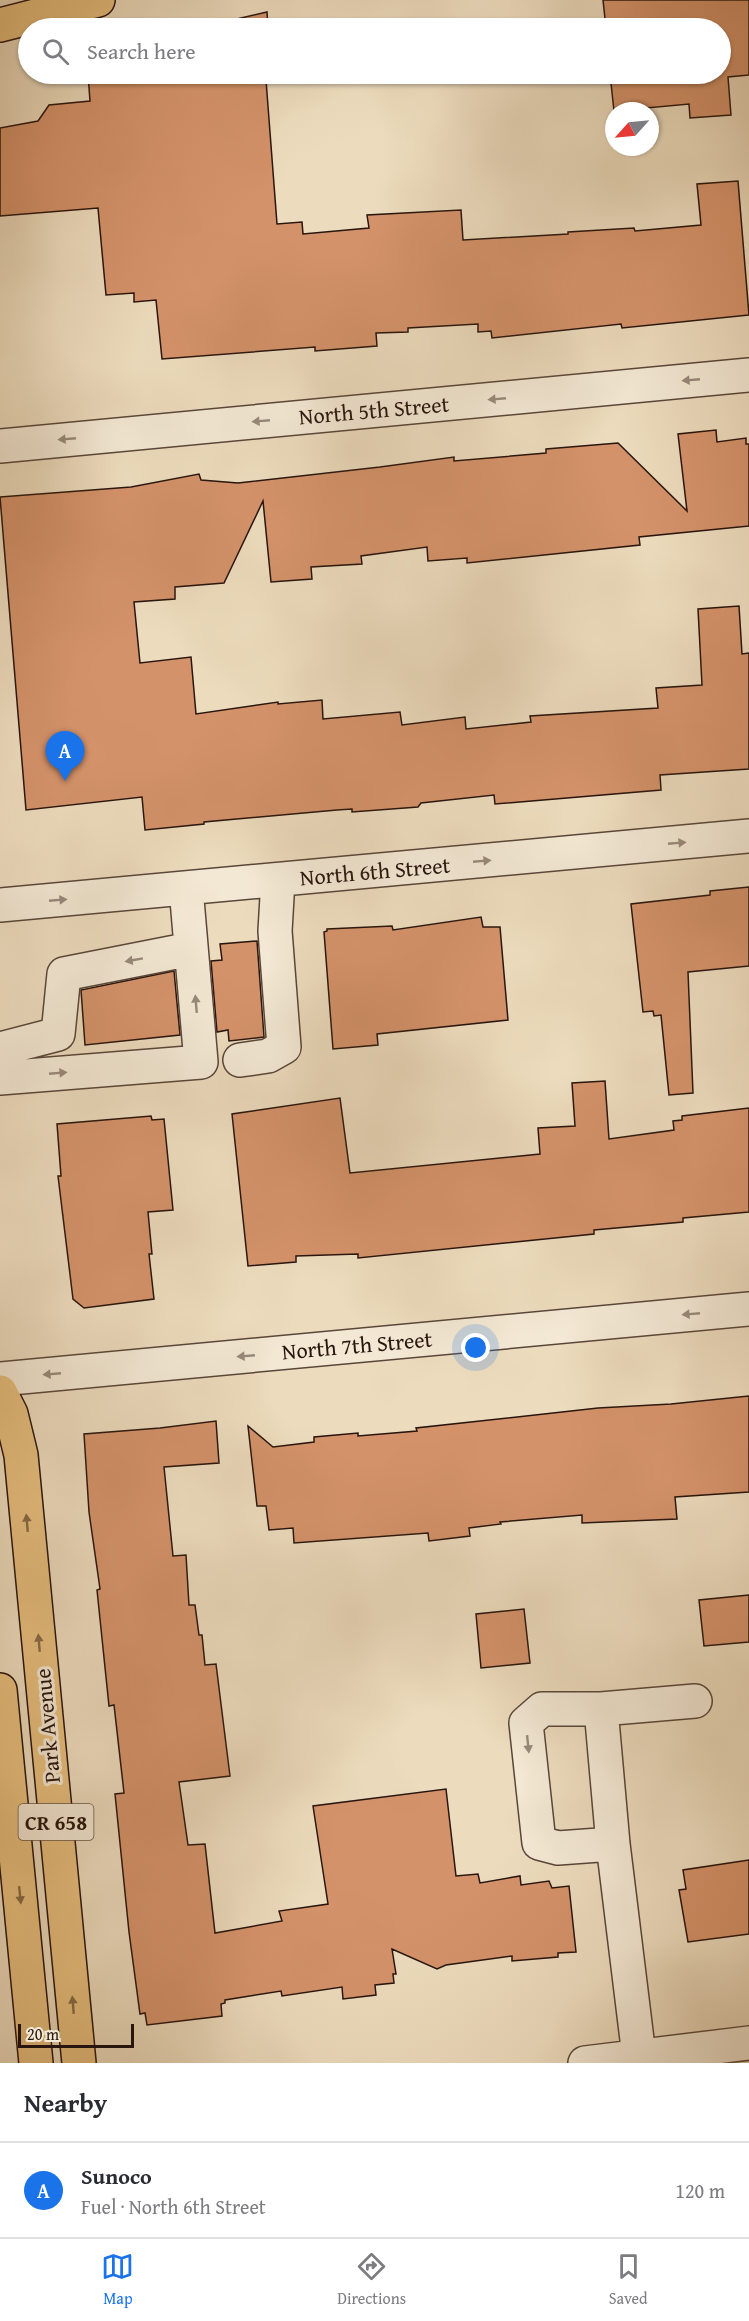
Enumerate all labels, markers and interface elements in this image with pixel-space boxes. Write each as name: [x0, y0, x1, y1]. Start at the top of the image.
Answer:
search box: [18, 18, 731, 84]
icon: search: [39, 35, 72, 68]
text: Search here: [87, 35, 196, 67]
north arrow: [605, 102, 659, 156]
one-way arrow: [681, 375, 700, 385]
street label: North 5th Street: [297, 387, 451, 433]
one-way arrow: [487, 394, 506, 404]
one-way arrow: [251, 416, 270, 426]
one-way arrow: [57, 434, 76, 444]
pin: A: [46, 732, 84, 781]
one-way arrow: [667, 838, 686, 848]
street label: North 6th Street: [298, 848, 452, 894]
one-way arrow: [473, 856, 492, 866]
one-way arrow: [49, 895, 68, 905]
one-way arrow: [124, 956, 143, 965]
one-way arrow: [191, 994, 201, 1013]
one-way arrow: [49, 1069, 68, 1078]
one-way arrow: [681, 1309, 700, 1319]
street label: North 7th Street: [280, 1322, 434, 1368]
your location: [461, 1333, 490, 1362]
one-way arrow: [236, 1351, 255, 1361]
one-way arrow: [42, 1369, 61, 1379]
one-way arrow: [22, 1514, 32, 1533]
one-way arrow: [34, 1634, 44, 1653]
street label: Park Avenue: [26, 1667, 68, 1785]
one-way arrow: [524, 1734, 533, 1753]
road number: CR 658: [19, 1804, 94, 1840]
one-way arrow: [15, 1886, 25, 1905]
one-way arrow: [68, 1995, 78, 2014]
scale bar: [18, 2021, 134, 2048]
text: 20 m: [27, 2022, 59, 2046]
text: Nearby: [24, 2083, 107, 2122]
text: Sunoco: [81, 2160, 152, 2192]
text: A: [37, 2176, 50, 2205]
text: 120 m: [675, 2176, 725, 2205]
text: Fuel · North 6th Street: [81, 2192, 266, 2221]
tab: Map: [101, 2250, 134, 2310]
tab: Directions: [337, 2250, 406, 2310]
tab: Saved: [609, 2250, 648, 2310]

